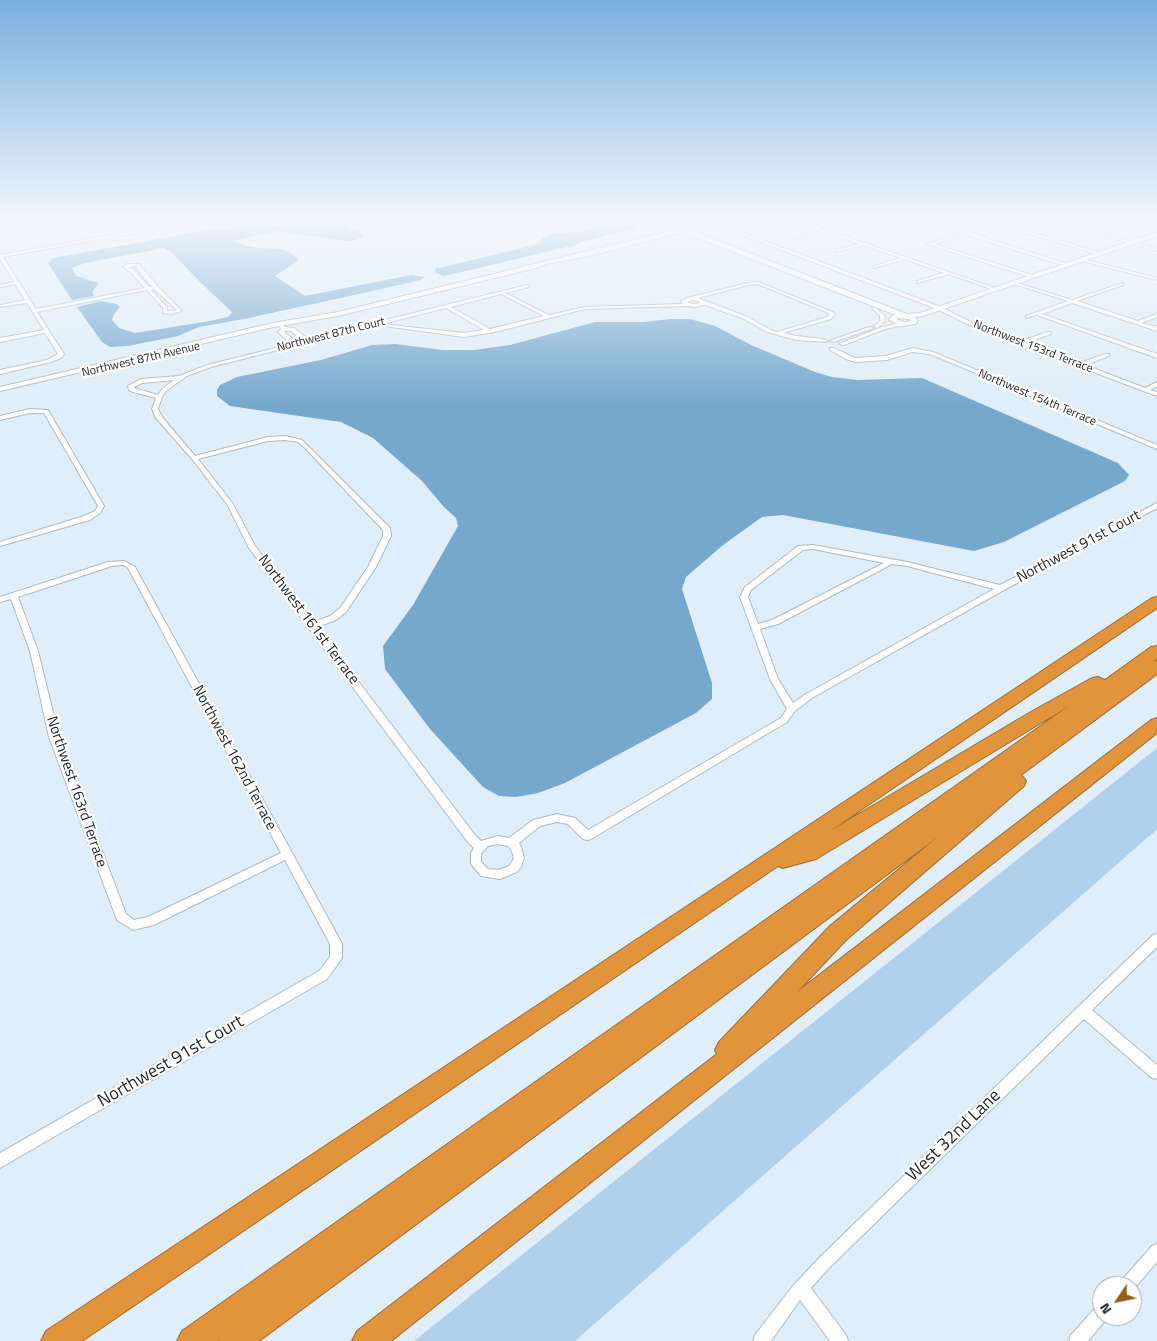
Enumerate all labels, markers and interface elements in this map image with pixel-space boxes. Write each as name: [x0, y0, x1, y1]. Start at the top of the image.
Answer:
street label: Northwest 87th Court: [275, 315, 387, 355]
street label: Northwest 153rd Terrace: [971, 318, 1095, 376]
street label: Northwest 87th Avenue: [80, 339, 202, 381]
street label: Northwest 154th Terrace: [976, 367, 1098, 429]
street label: Northwest 91st Court: [1014, 507, 1144, 587]
street label: Northwest 161st Terrace: [253, 552, 363, 688]
street label: Northwest 162nd Terrace: [188, 683, 280, 833]
street label: Northwest 163rd Terrace: [42, 714, 110, 870]
street label: Northwest 91st Court: [94, 1011, 248, 1113]
street label: West 32nd Lane: [902, 1085, 1006, 1187]
north arrow: [1092, 1276, 1142, 1326]
text: N: [1094, 1299, 1116, 1319]

